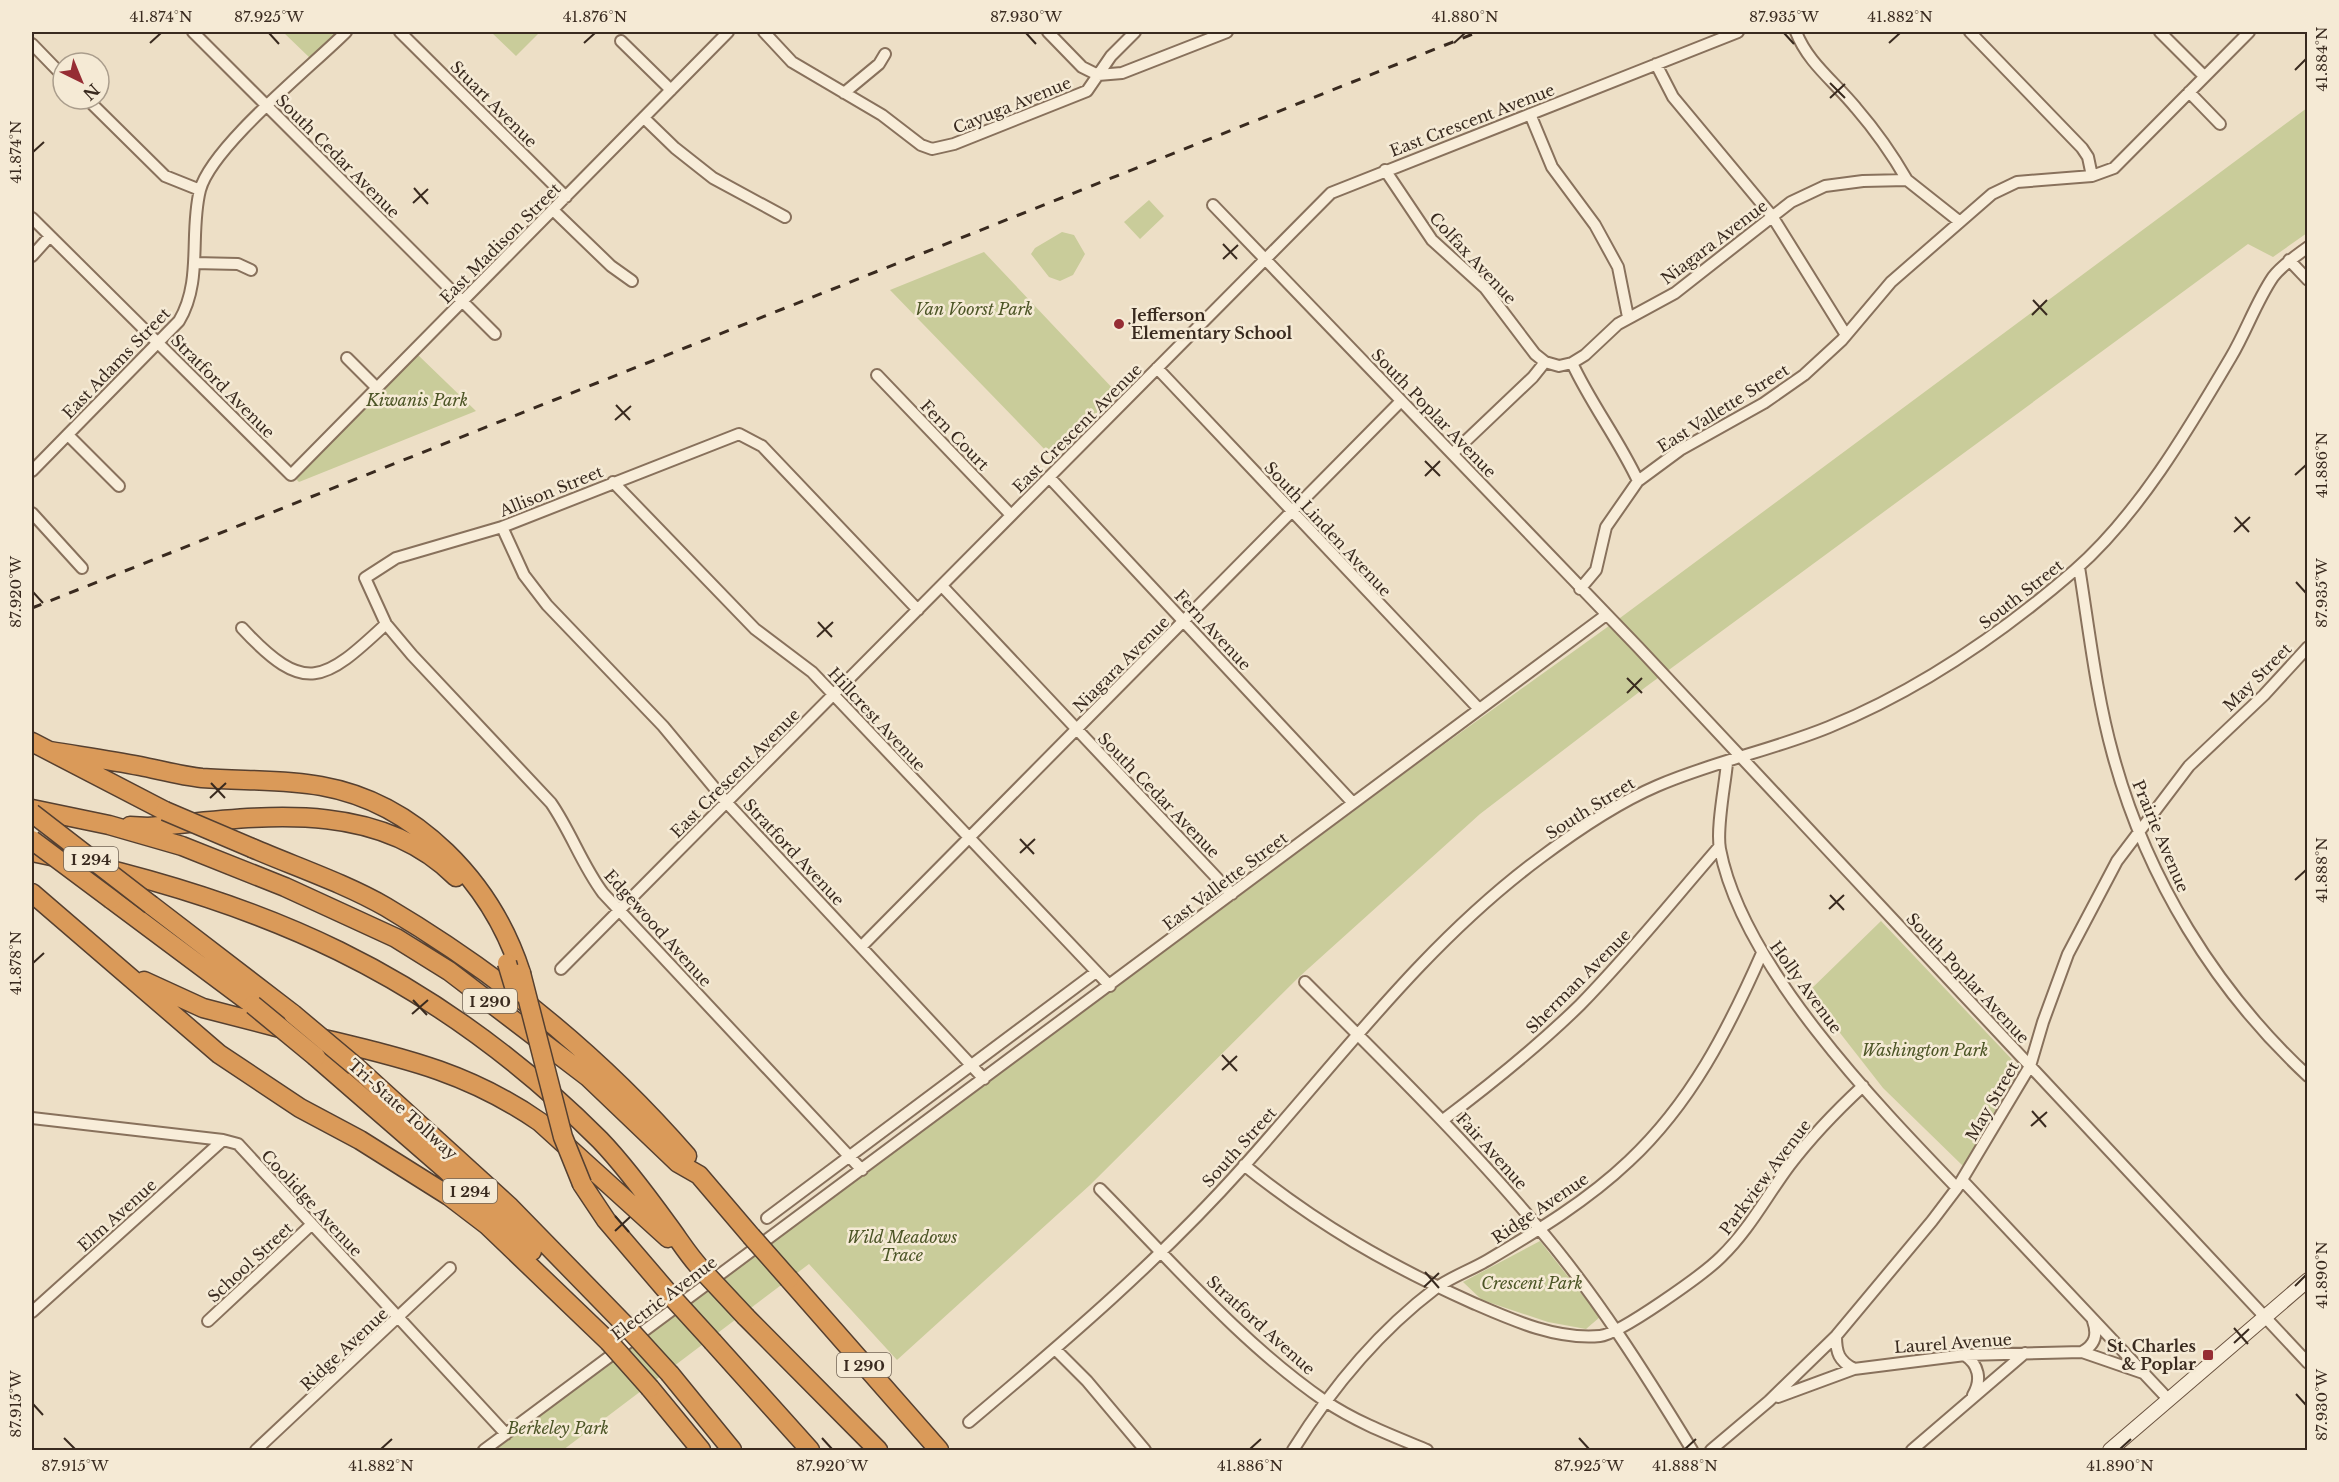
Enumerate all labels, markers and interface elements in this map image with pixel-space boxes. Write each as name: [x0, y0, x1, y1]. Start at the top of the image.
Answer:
text: 41.874°N: [129, 7, 193, 26]
text: 87.925°W: [234, 7, 304, 26]
text: 41.876°N: [563, 7, 627, 26]
text: 87.930°W: [990, 7, 1062, 26]
text: 41.880°N: [1431, 7, 1499, 26]
text: 87.935°W: [1749, 7, 1819, 26]
text: 41.882°N: [1867, 7, 1933, 26]
text: 41.884°N: [2312, 27, 2331, 91]
north arrow: [51, 51, 111, 111]
street label: Stuart Avenue: [446, 56, 542, 152]
street label: Cayuga Avenue: [950, 72, 1074, 138]
street label: East Crescent Avenue: [1387, 79, 1557, 161]
text: N: [79, 80, 104, 104]
street label: South Cedar Avenue: [272, 90, 404, 222]
text: 41.874°N: [6, 120, 25, 184]
street label: East Madison Street: [436, 179, 564, 307]
street label: Niagara Avenue: [1657, 195, 1771, 289]
street label: Colfax Avenue: [1425, 208, 1521, 308]
park label: Van Voorst Park: [915, 299, 1033, 319]
street label: East Adams Street: [58, 303, 174, 423]
place label: Jefferson Elementary School: [1128, 305, 1293, 343]
marker: Jefferson Elementary School: [1112, 317, 1126, 331]
street label: Stratford Avenue: [167, 330, 279, 442]
street label: South Poplar Avenue: [1367, 344, 1501, 482]
street label: East Crescent Avenue: [1008, 359, 1146, 497]
street label: East Vallette Street: [1654, 359, 1792, 457]
park label: Kiwanis Park: [365, 390, 468, 410]
street label: Fern Court: [916, 396, 994, 474]
text: 41.886°N: [2312, 432, 2331, 498]
street label: South Linden Avenue: [1260, 457, 1396, 601]
street label: Allison Street: [495, 461, 606, 521]
street label: South Street: [1975, 555, 2067, 633]
text: 87.920°W: [6, 556, 25, 628]
text: 87.935°W: [2312, 558, 2331, 628]
street label: Fern Avenue: [1171, 586, 1255, 674]
street label: Niagara Avenue: [1069, 612, 1173, 716]
street label: May Street: [2219, 639, 2295, 715]
street label: Hillcrest Avenue: [824, 663, 930, 775]
street label: East Crescent Avenue: [666, 704, 804, 842]
street label: South Cedar Avenue: [1094, 728, 1224, 862]
street label: South Street: [1542, 773, 1638, 843]
street label: Prairie Avenue: [2128, 777, 2194, 895]
street label: Stratford Avenue: [739, 794, 849, 910]
street label: East Vallette Street: [1159, 828, 1291, 934]
text: 41.888°N: [2312, 837, 2331, 903]
road number: I 294: [64, 847, 118, 871]
street label: Edgewood Avenue: [600, 865, 716, 991]
street label: South Poplar Avenue: [1902, 909, 2034, 1047]
street label: Sherman Avenue: [1521, 924, 1635, 1038]
text: 41.878°N: [6, 931, 25, 995]
street label: Holly Avenue: [1766, 937, 1846, 1037]
road number: I 290: [463, 989, 517, 1013]
park label: Washington Park: [1862, 1040, 1988, 1060]
street label: Tri-State Tollway: [344, 1054, 463, 1164]
street label: May Street: [1961, 1058, 2023, 1144]
street label: South Street: [1198, 1103, 1280, 1191]
street label: Fair Avenue: [1452, 1108, 1532, 1194]
street label: Parkview Avenue: [1715, 1115, 1815, 1239]
street label: Coolidge Avenue: [257, 1145, 367, 1261]
street label: Ridge Avenue: [1488, 1168, 1592, 1248]
street label: Elm Avenue: [74, 1174, 160, 1256]
road number: I 294: [443, 1179, 497, 1203]
street label: School Street: [203, 1218, 297, 1306]
park label: Wild Meadows Trace: [847, 1227, 957, 1265]
text: 41.890°N: [2312, 1241, 2331, 1309]
street label: Electric Avenue: [607, 1252, 721, 1344]
street label: Stratford Avenue: [1203, 1271, 1319, 1379]
park label: Crescent Park: [1481, 1273, 1583, 1293]
street label: Ridge Avenue: [296, 1303, 392, 1395]
street label: Laurel Avenue: [1893, 1329, 2013, 1357]
place label: St. Charles & Poplar: [2107, 1336, 2196, 1374]
marker: St. Charles & Poplar: [2201, 1348, 2215, 1362]
road number: I 290: [837, 1353, 891, 1377]
text: 87.930°W: [2312, 1369, 2331, 1441]
text: 87.915°W: [6, 1370, 25, 1438]
park label: Berkeley Park: [506, 1418, 609, 1438]
text: 87.915°W: [41, 1456, 109, 1475]
text: 41.882°N: [348, 1456, 414, 1475]
text: 87.920°W: [796, 1456, 868, 1475]
text: 41.886°N: [1217, 1456, 1283, 1475]
text: 87.925°W: [1554, 1456, 1624, 1475]
text: 41.888°N: [1652, 1456, 1718, 1475]
text: 41.890°N: [2086, 1456, 2154, 1475]

